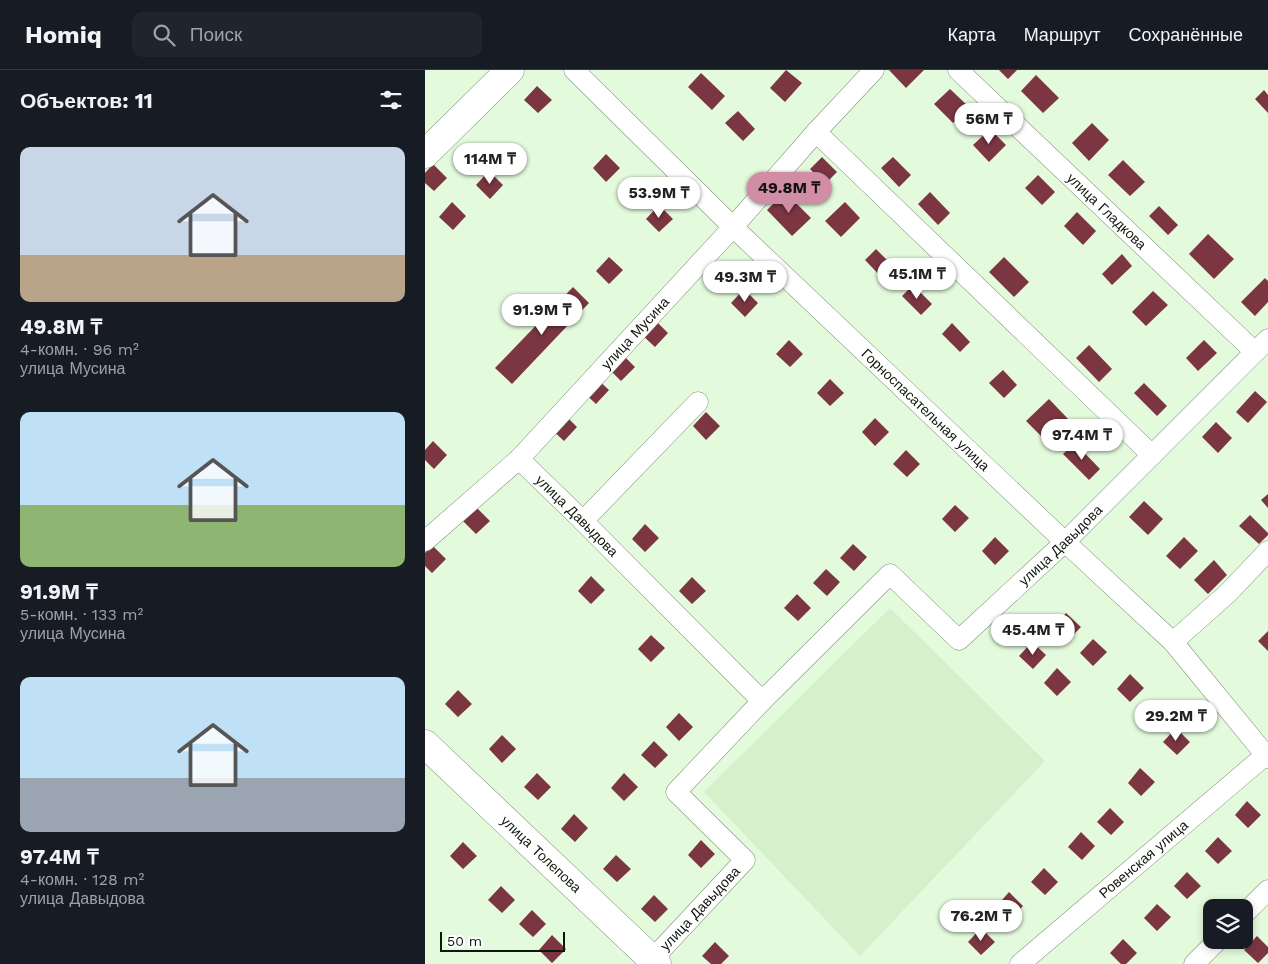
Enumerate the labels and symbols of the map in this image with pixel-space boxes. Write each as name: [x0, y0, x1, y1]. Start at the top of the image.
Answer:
pin: 56M ₸: [954, 102, 1024, 145]
pin: 114M ₸: [449, 142, 531, 185]
street label: улица Гладкова: [1064, 170, 1150, 253]
pin: 49.8M ₸: [743, 172, 835, 214]
pin: 53.9M ₸: [613, 176, 705, 219]
pin: 45.1M ₸: [871, 258, 963, 300]
pin: 49.3M ₸: [699, 260, 791, 303]
pin: 91.9M ₸: [496, 294, 588, 336]
street label: улица Мусина: [598, 294, 672, 372]
street label: Горноспасательная улица: [858, 345, 993, 474]
pin: 97.4M ₸: [1036, 418, 1128, 461]
street label: улица Давыдова: [532, 472, 622, 560]
street label: улица Давыдова: [1015, 501, 1106, 589]
pin: 45.4M ₸: [987, 614, 1079, 656]
pin: 29.2M ₸: [1130, 700, 1222, 742]
street label: улица Толепова: [498, 812, 585, 896]
street label: Ровенская улица: [1096, 817, 1191, 901]
street label: улица Давыдова: [657, 863, 743, 954]
pin: 76.2M ₸: [935, 900, 1027, 942]
scale bar: [440, 929, 565, 952]

